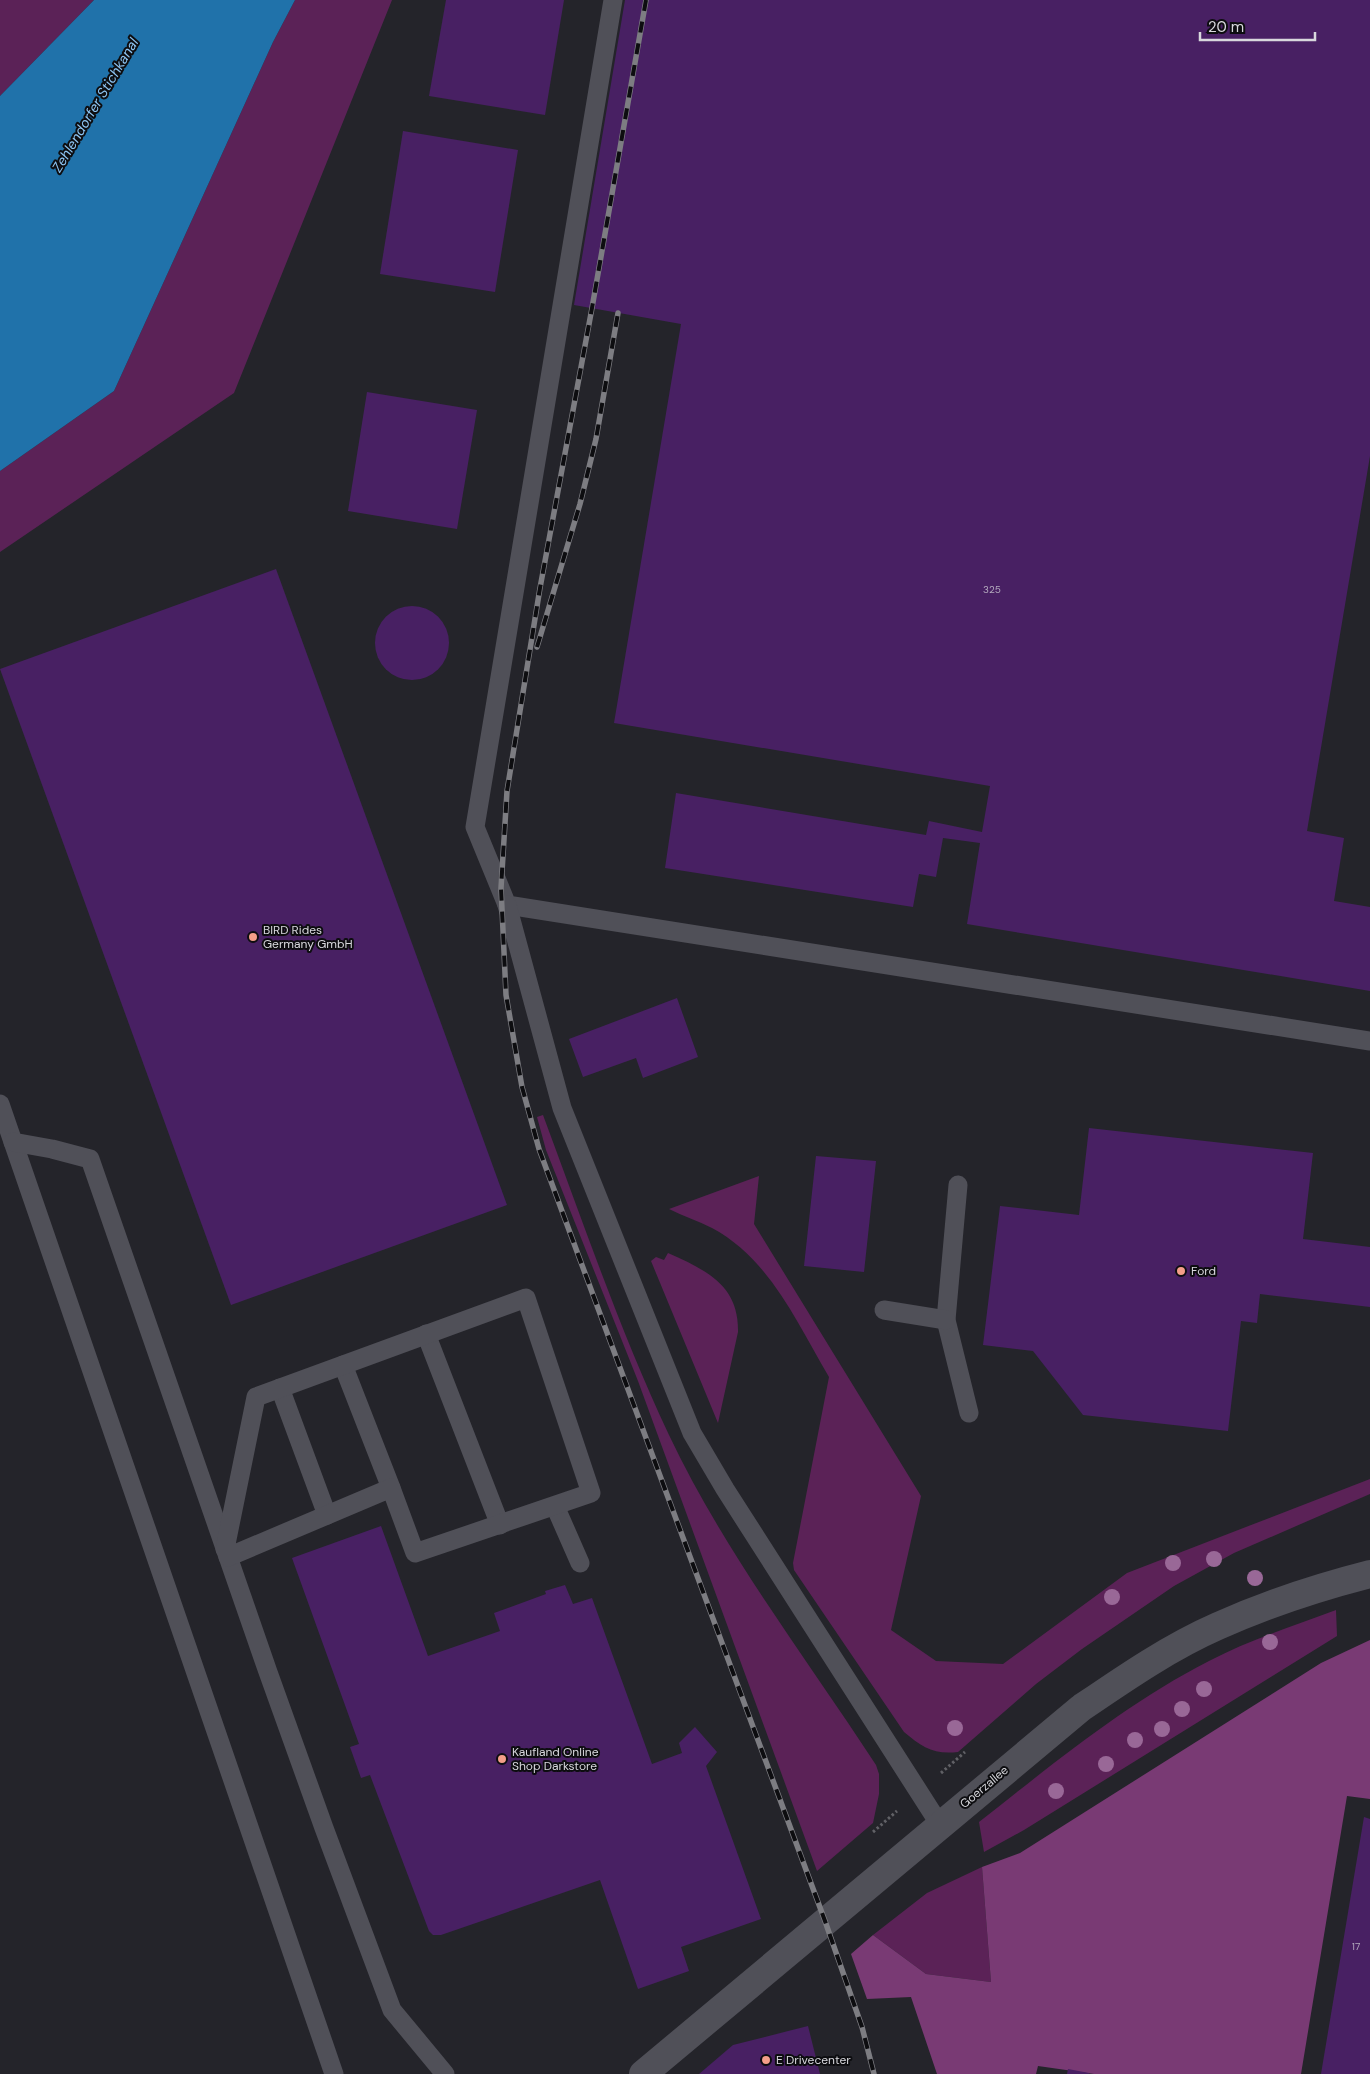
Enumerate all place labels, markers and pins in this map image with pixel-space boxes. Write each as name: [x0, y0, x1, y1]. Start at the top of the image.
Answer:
place label: BIRD Rides Germany GmbH: [263, 922, 353, 952]
marker: BIRD Rides Germany GmbH: [247, 931, 259, 943]
place label: Ford: [1191, 1263, 1216, 1279]
marker: Ford: [1175, 1265, 1187, 1277]
place label: Kaufland Online Shop Darkstore: [512, 1744, 599, 1774]
marker: Kaufland Online Shop Darkstore: [496, 1753, 508, 1765]
place label: E Drivecenter: [776, 2052, 851, 2068]
marker: E Drivecenter: [760, 2054, 772, 2066]

